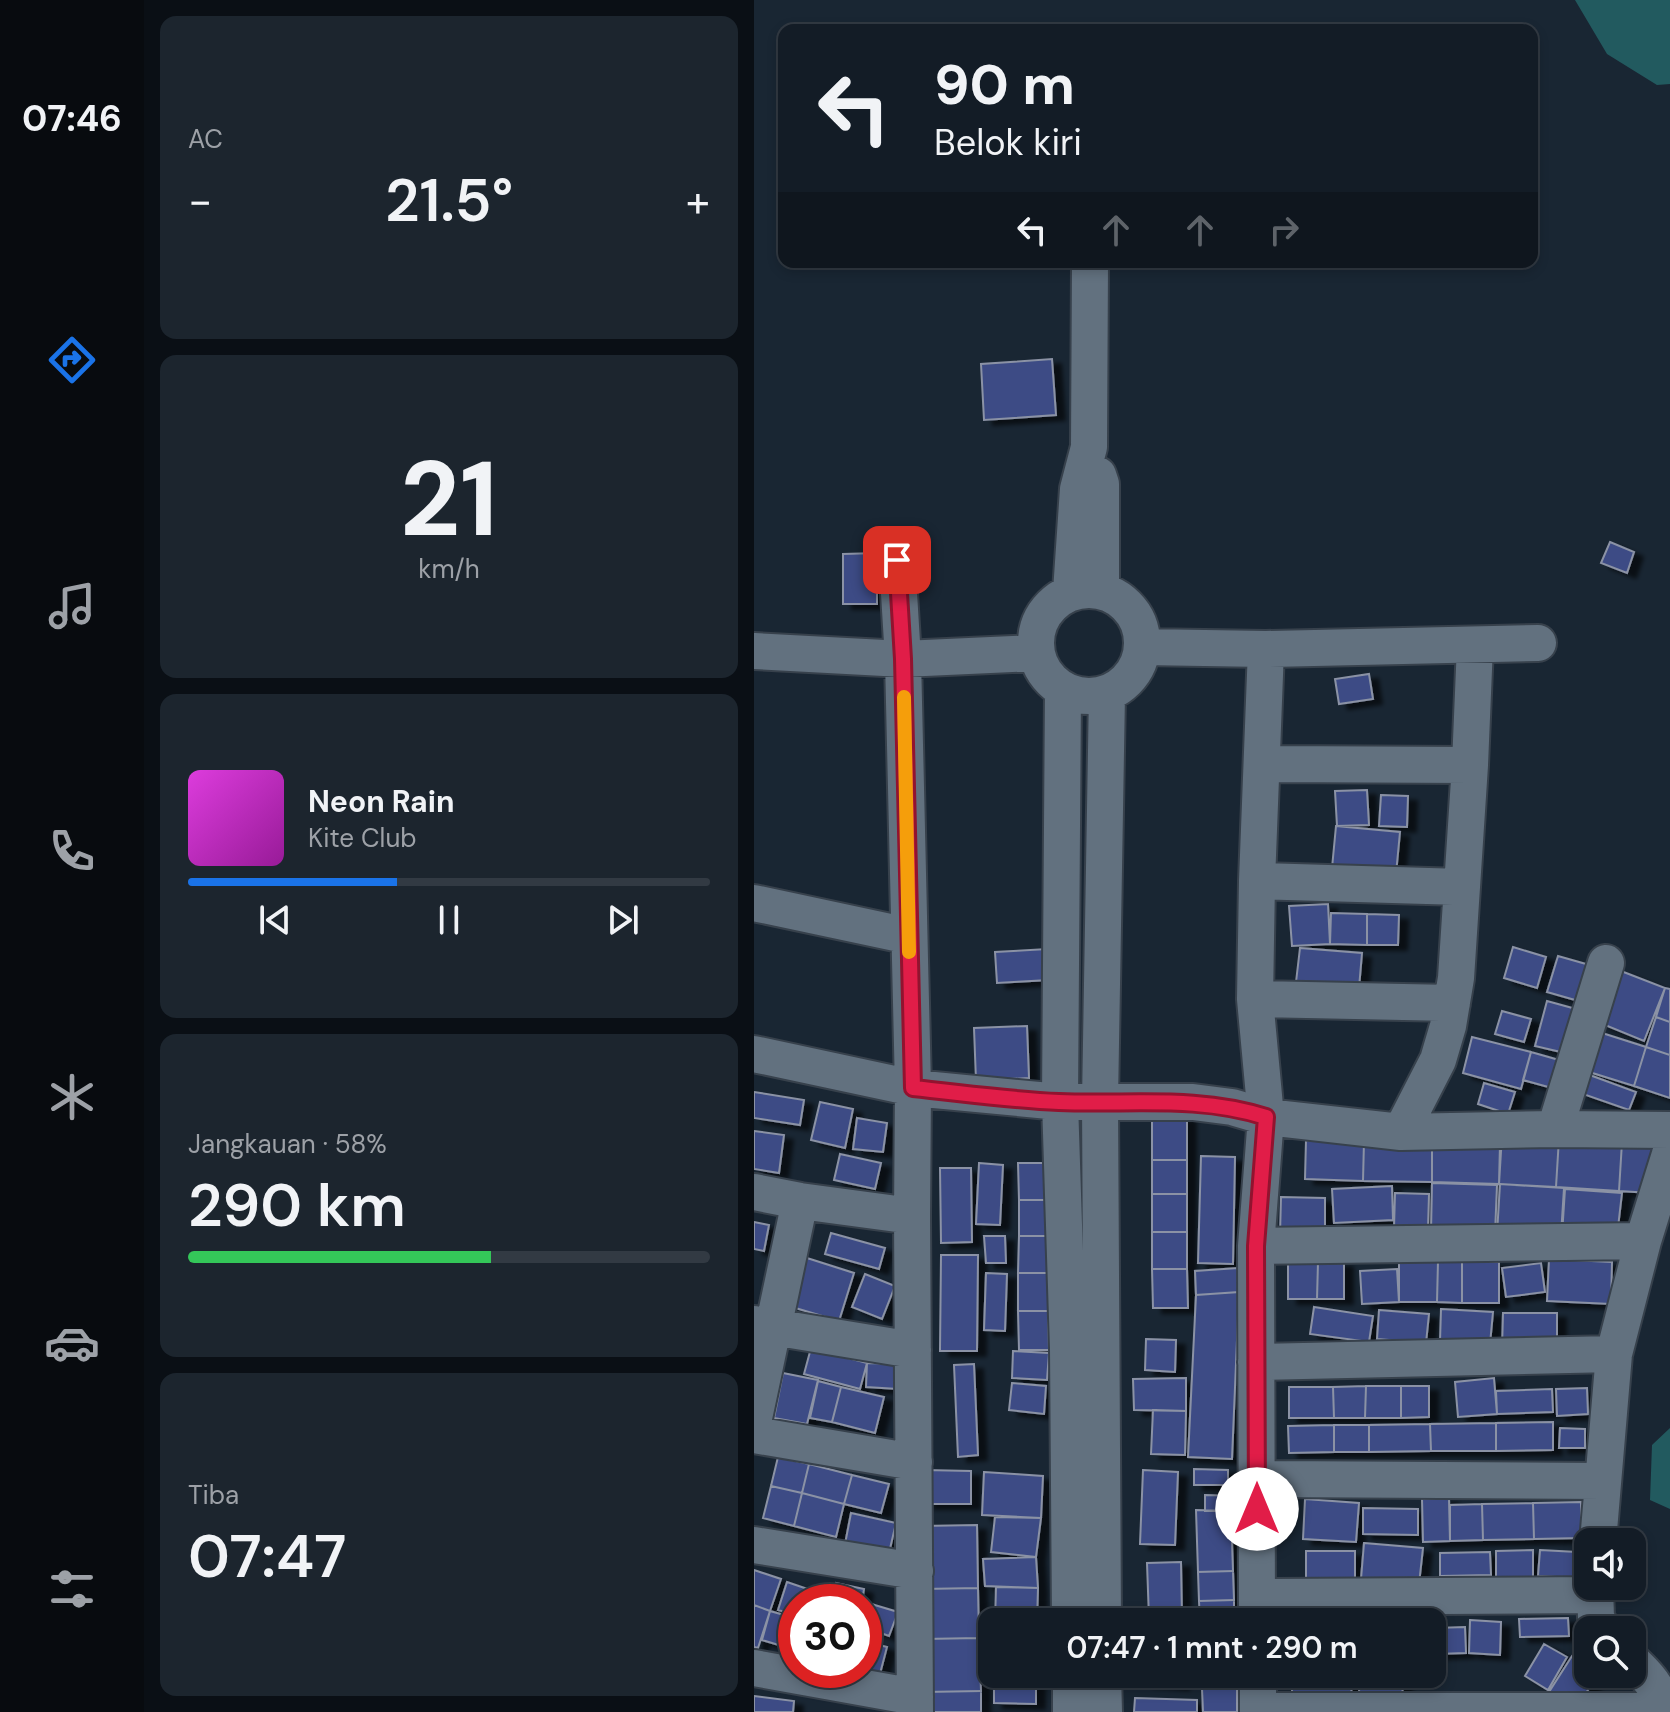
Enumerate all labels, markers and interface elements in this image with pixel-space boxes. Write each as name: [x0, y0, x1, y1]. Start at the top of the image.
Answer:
text: 90 m: [934, 48, 1075, 121]
icon: left: [802, 56, 906, 160]
text: 07:46: [22, 95, 122, 142]
text: Belok kiri: [934, 119, 1082, 166]
text: AC: [188, 122, 223, 156]
text: 21.5°: [385, 161, 513, 240]
text: −: [188, 172, 212, 230]
text: +: [686, 172, 710, 230]
icon: left: [1010, 208, 1054, 252]
icon: ahead: [1094, 208, 1138, 252]
icon: ahead: [1178, 208, 1222, 252]
icon: right: [1262, 208, 1306, 252]
icon: directions: [44, 332, 100, 388]
text: 21: [400, 432, 498, 567]
pin: [863, 526, 931, 594]
icon: arrive: [875, 538, 919, 582]
text: km/h: [418, 552, 480, 586]
icon: music: [44, 578, 100, 634]
text: Neon Rain: [308, 782, 454, 821]
text: Kite Club: [308, 821, 417, 855]
icon: phone: [44, 823, 100, 879]
icon: previous: [253, 898, 297, 942]
icon: pause: [427, 898, 471, 942]
icon: next: [601, 898, 645, 942]
icon: climate: [44, 1069, 100, 1125]
text: Jangkauan · 58%: [188, 1127, 387, 1161]
text: 290 km: [188, 1166, 406, 1245]
icon: car: [44, 1315, 100, 1371]
position arrow: [1215, 1467, 1299, 1551]
text: Tiba: [188, 1478, 239, 1512]
text: 07:47: [188, 1517, 346, 1596]
map controls: [1574, 1528, 1646, 1688]
button: sound: [1574, 1528, 1646, 1600]
icon: filters: [44, 1561, 100, 1617]
speed limit sign: 30: [778, 1584, 882, 1688]
button: search: [1574, 1616, 1646, 1688]
text: 07:47 · 1 mnt · 290 m: [1066, 1628, 1358, 1667]

